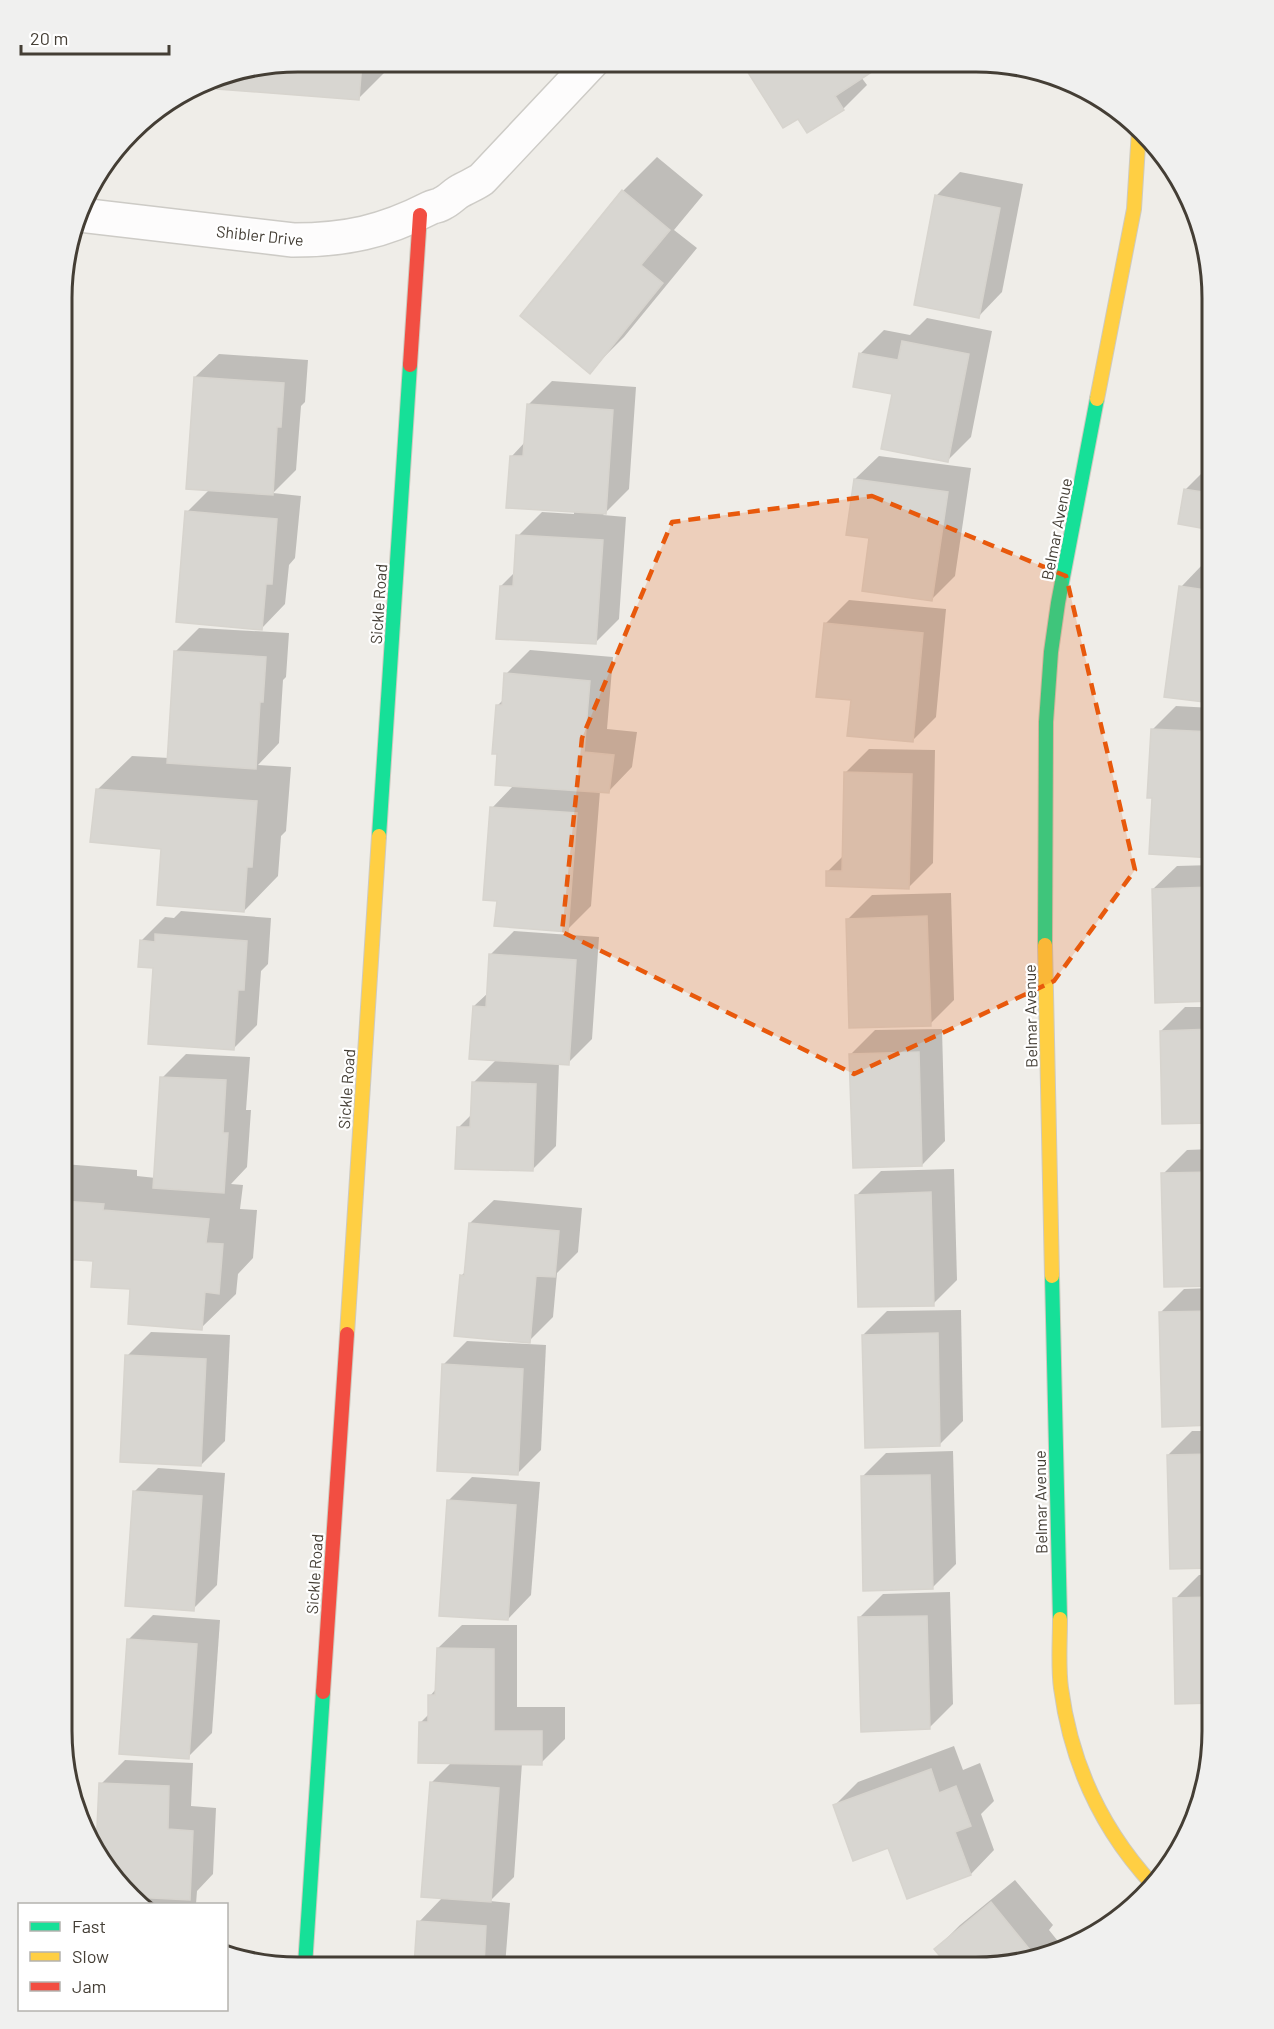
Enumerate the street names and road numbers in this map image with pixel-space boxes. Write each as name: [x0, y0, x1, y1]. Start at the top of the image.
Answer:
street label: Shibler Drive: [215, 221, 305, 249]
street label: Belmar Avenue: [1037, 476, 1075, 582]
street label: Sickle Road: [366, 563, 390, 645]
street label: Belmar Avenue: [1020, 964, 1040, 1068]
street label: Sickle Road: [334, 1048, 358, 1130]
street label: Belmar Avenue: [1030, 1450, 1050, 1554]
street label: Sickle Road: [302, 1533, 326, 1615]

